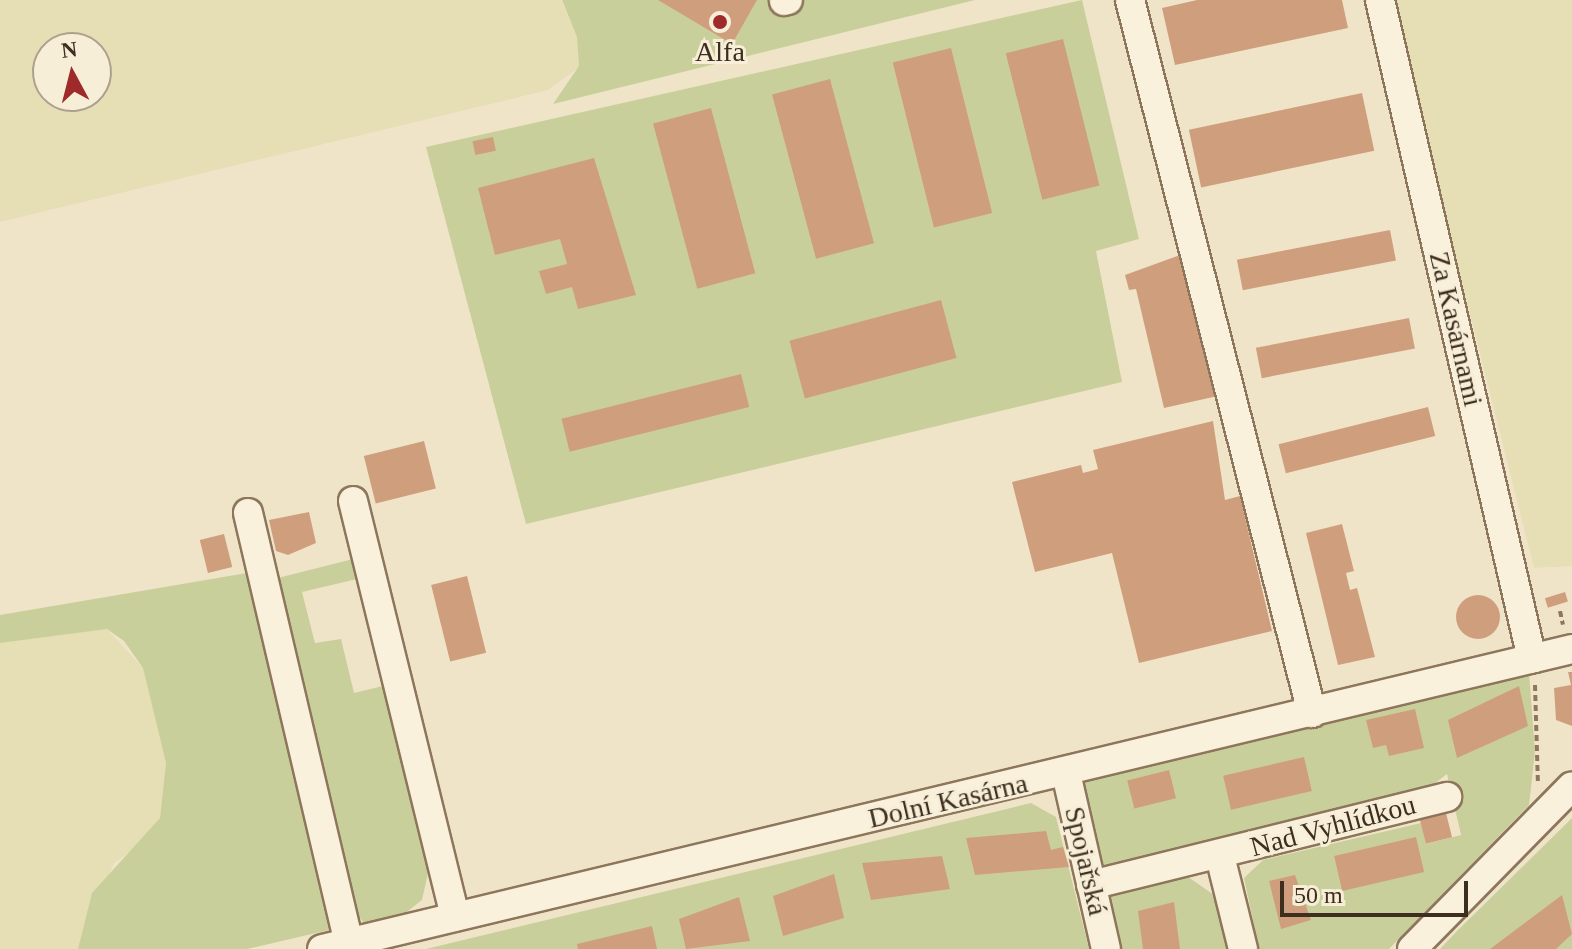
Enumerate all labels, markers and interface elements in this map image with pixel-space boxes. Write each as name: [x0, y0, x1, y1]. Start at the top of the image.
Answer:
marker: Alfa: [711, 13, 729, 31]
north arrow: [32, 32, 112, 112]
place label: Alfa: [695, 35, 745, 69]
text: N: [60, 36, 79, 63]
street label: Za Kasárnami: [1422, 248, 1490, 410]
street label: Dolní Kasárna: [865, 766, 1031, 836]
street label: Nad Vyhlídkou: [1246, 788, 1420, 864]
street label: Spojařská: [1057, 803, 1115, 919]
scale bar: [1284, 865, 1472, 915]
text: 50 m: [1294, 882, 1343, 908]

